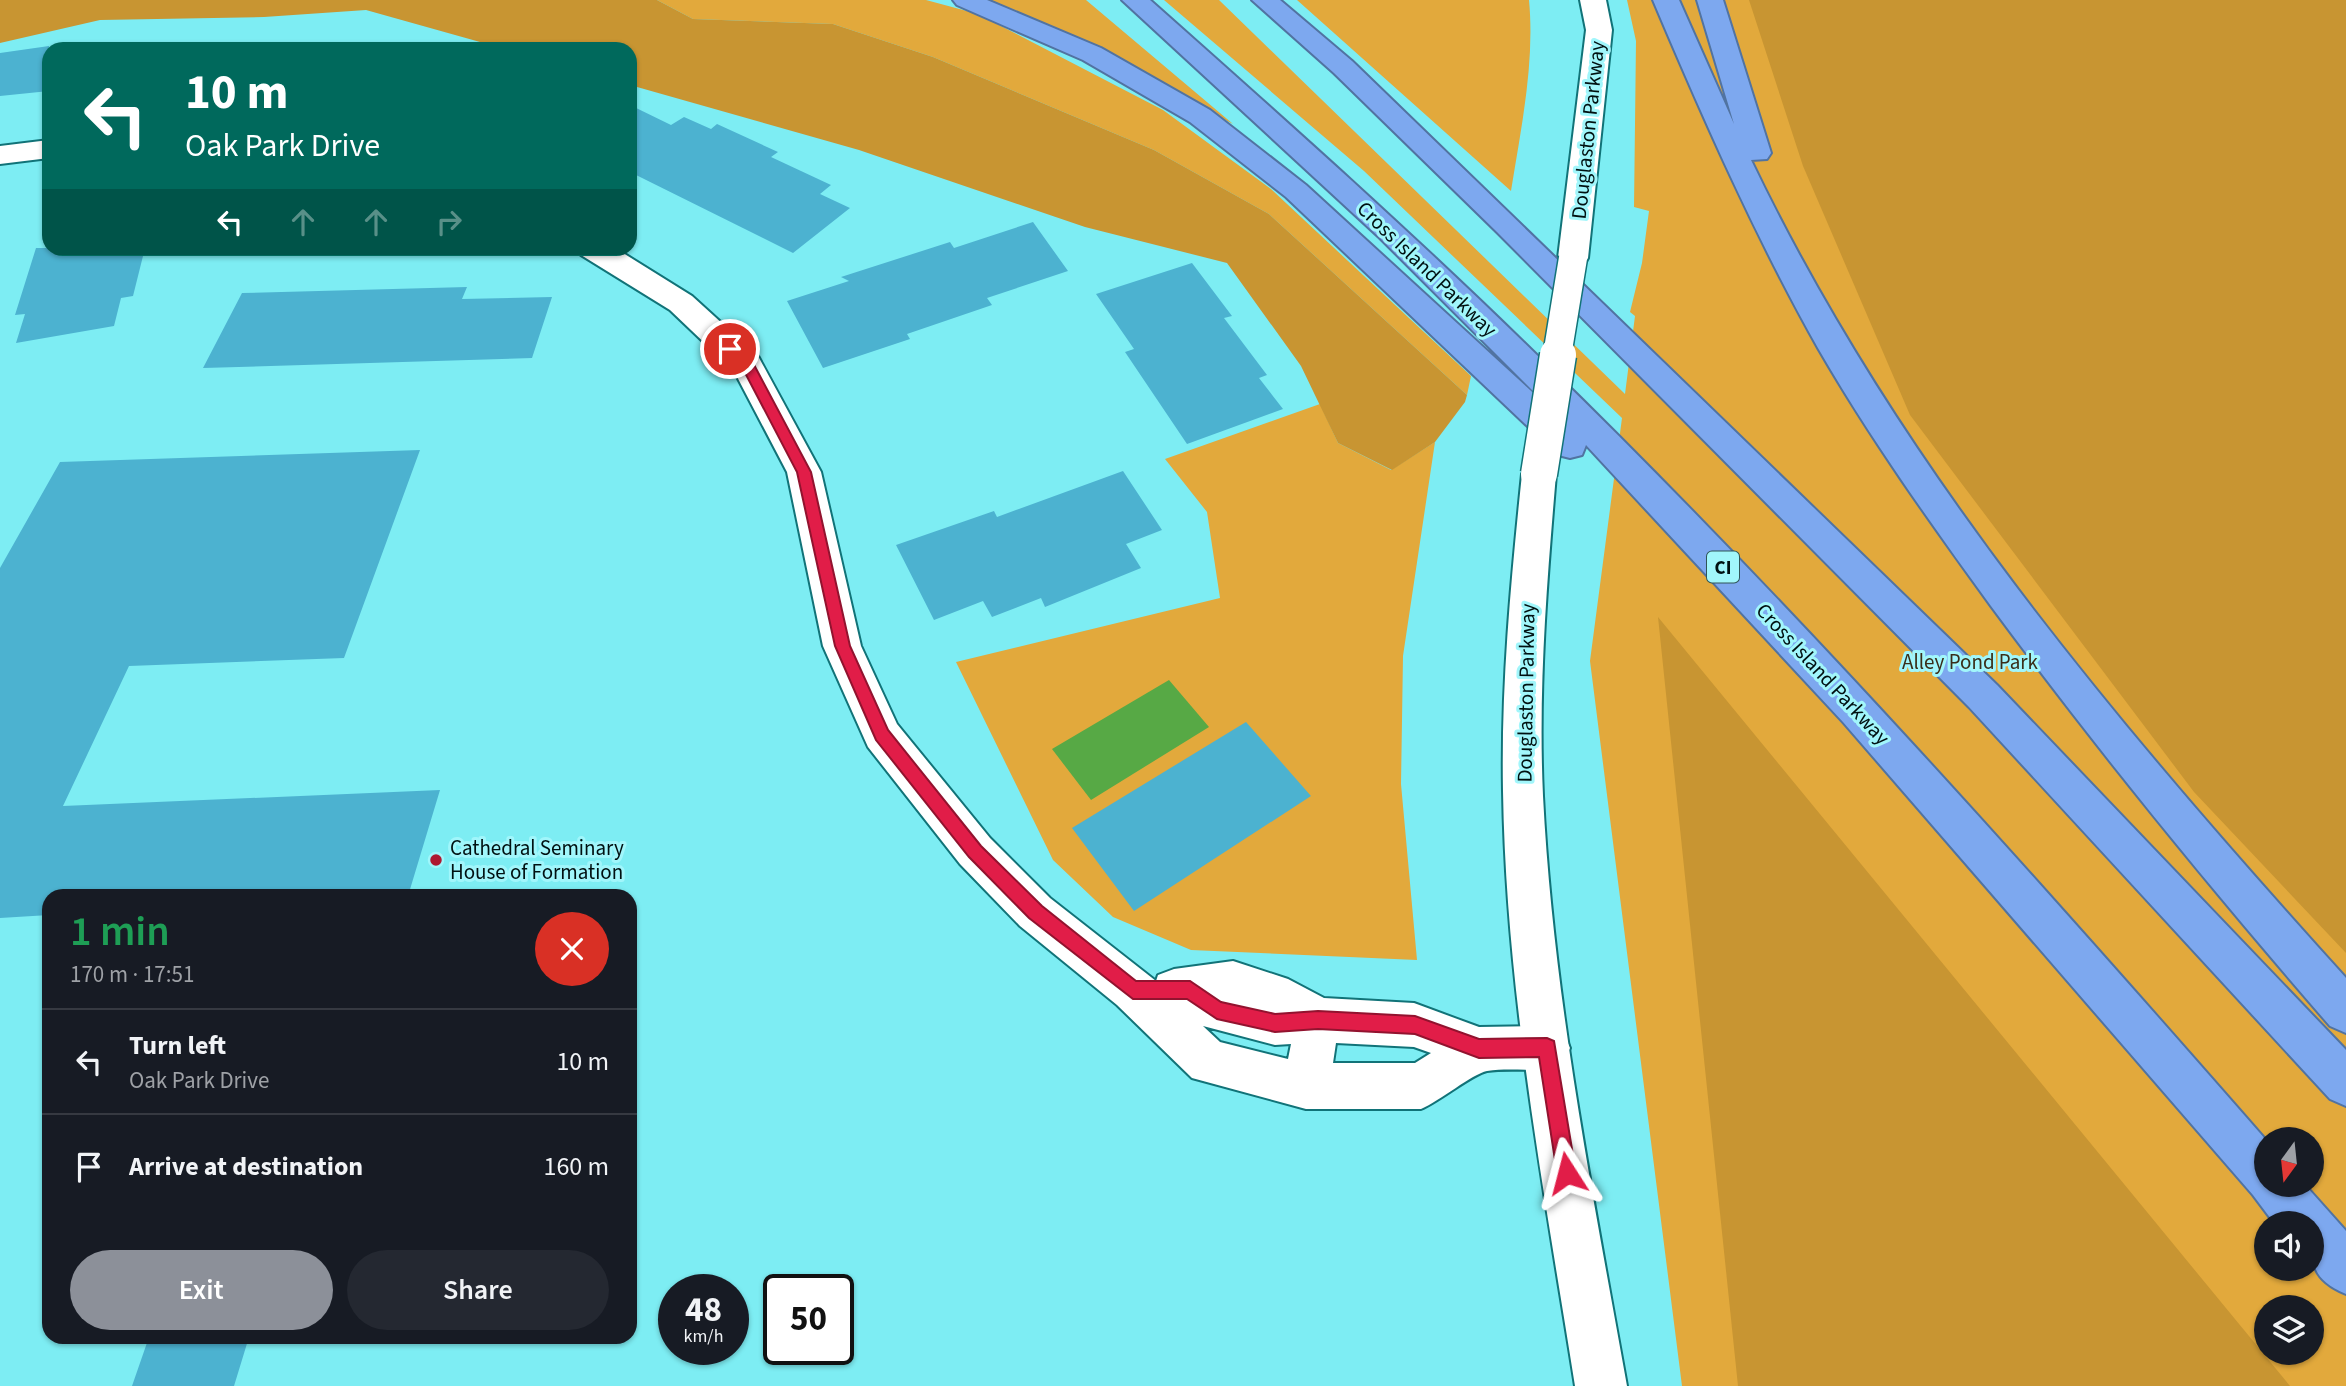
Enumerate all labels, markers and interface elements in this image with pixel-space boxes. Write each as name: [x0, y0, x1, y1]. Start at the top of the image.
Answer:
street label: Douglaston Parkway: [1564, 39, 1612, 221]
text: 10 m: [185, 58, 289, 128]
icon: left: [70, 70, 161, 161]
text: Oak Park Drive: [185, 123, 380, 169]
street label: Cross Island Parkway: [1350, 194, 1504, 344]
icon: left: [211, 203, 249, 241]
icon: ahead: [284, 203, 322, 241]
icon: ahead: [357, 203, 395, 241]
icon: right: [430, 203, 468, 241]
pin: [700, 319, 760, 379]
icon: arrive: [711, 330, 749, 368]
road number: CI: [1707, 552, 1739, 582]
street label: Cross Island Parkway: [1749, 596, 1897, 752]
street label: Douglaston Parkway: [1509, 603, 1543, 783]
park label: Alley Pond Park: [1902, 647, 2039, 677]
place label: Cathedral Seminary House of Formation: [450, 833, 624, 887]
marker: Cathedral Seminary House of Formation: [428, 852, 444, 868]
text: 1 min: [70, 902, 170, 962]
button: close: [535, 912, 609, 986]
text: 170 m · 17:51: [70, 958, 194, 991]
text: Turn left: [129, 1027, 226, 1064]
icon: left: [70, 1043, 108, 1081]
text: 10 m: [556, 1043, 609, 1080]
text: Oak Park Drive: [129, 1064, 269, 1097]
north arrow: [2254, 1127, 2324, 1197]
map controls: [2254, 1127, 2324, 1365]
position arrow: [1530, 1136, 1604, 1210]
icon: arrive: [70, 1148, 108, 1186]
text: Arrive at destination: [129, 1148, 363, 1185]
text: 160 m: [543, 1148, 609, 1185]
button: sound: [2254, 1211, 2324, 1281]
button: Exit: [70, 1250, 333, 1330]
button: Share: [347, 1250, 609, 1330]
speed limit sign: 50: [763, 1274, 854, 1365]
text: 48: [685, 1285, 722, 1335]
button: layers: [2254, 1295, 2324, 1365]
text: km/h: [684, 1324, 723, 1349]

